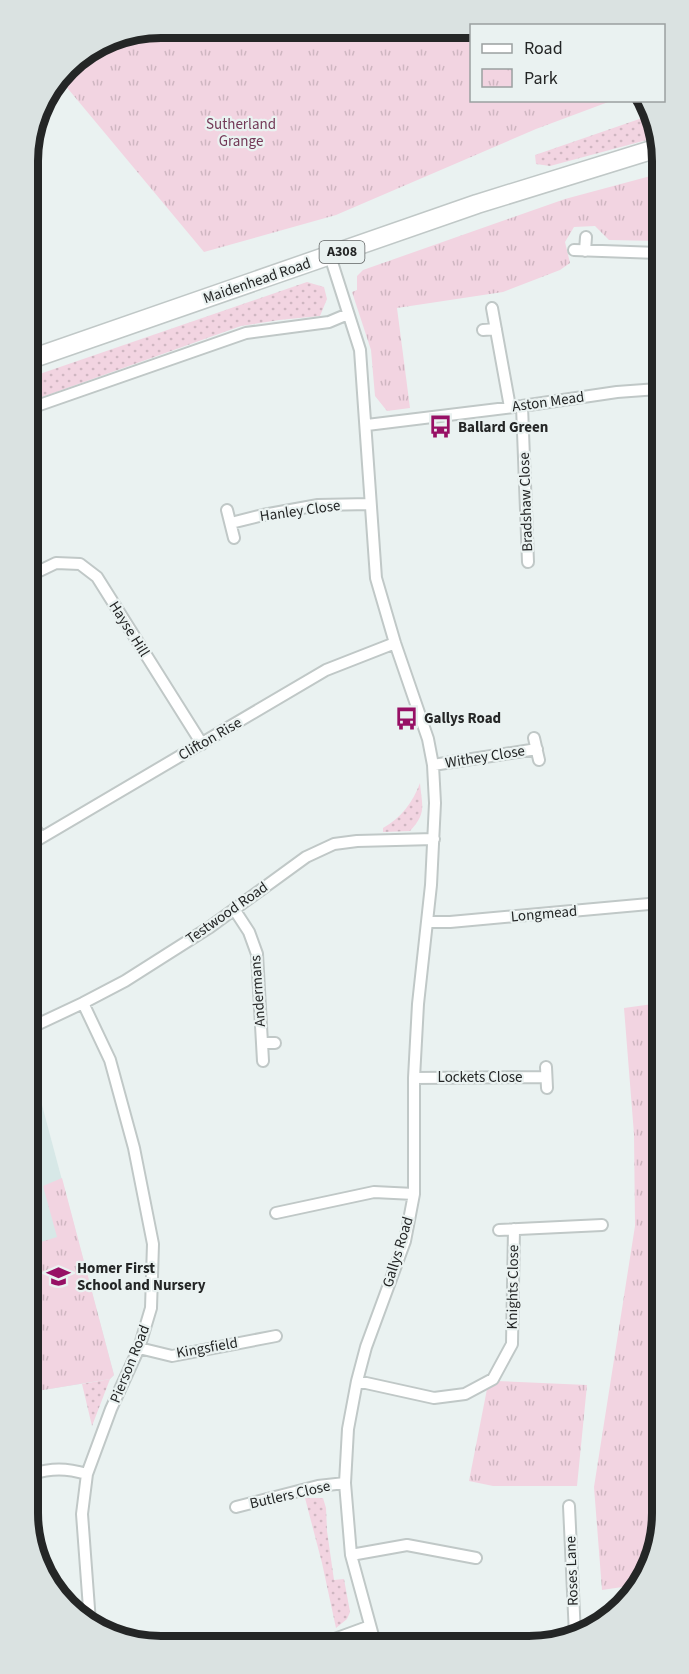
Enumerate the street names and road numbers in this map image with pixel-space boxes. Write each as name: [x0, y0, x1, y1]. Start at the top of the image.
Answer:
road number: A308: [320, 241, 364, 263]
street label: Maidenhead Road: [200, 253, 314, 309]
street label: Aston Mead: [511, 387, 585, 417]
street label: Bradshaw Close: [514, 452, 538, 552]
street label: Hanley Close: [258, 495, 342, 527]
street label: Hayse Hill: [104, 597, 154, 661]
street label: Clifton Rise: [174, 712, 246, 766]
street label: Withey Close: [444, 740, 526, 774]
street label: Testwood Road: [182, 877, 272, 949]
street label: Longmead: [510, 901, 578, 927]
street label: Andermans: [245, 954, 271, 1028]
street label: Lockets Close: [438, 1067, 522, 1088]
street label: Gallys Road: [377, 1214, 419, 1290]
street label: Knights Close: [502, 1244, 524, 1330]
street label: Pierson Road: [105, 1322, 155, 1406]
street label: Kingsfield: [175, 1332, 239, 1364]
street label: Butlers Close: [248, 1476, 332, 1514]
street label: Roses Lane: [560, 1536, 584, 1606]

